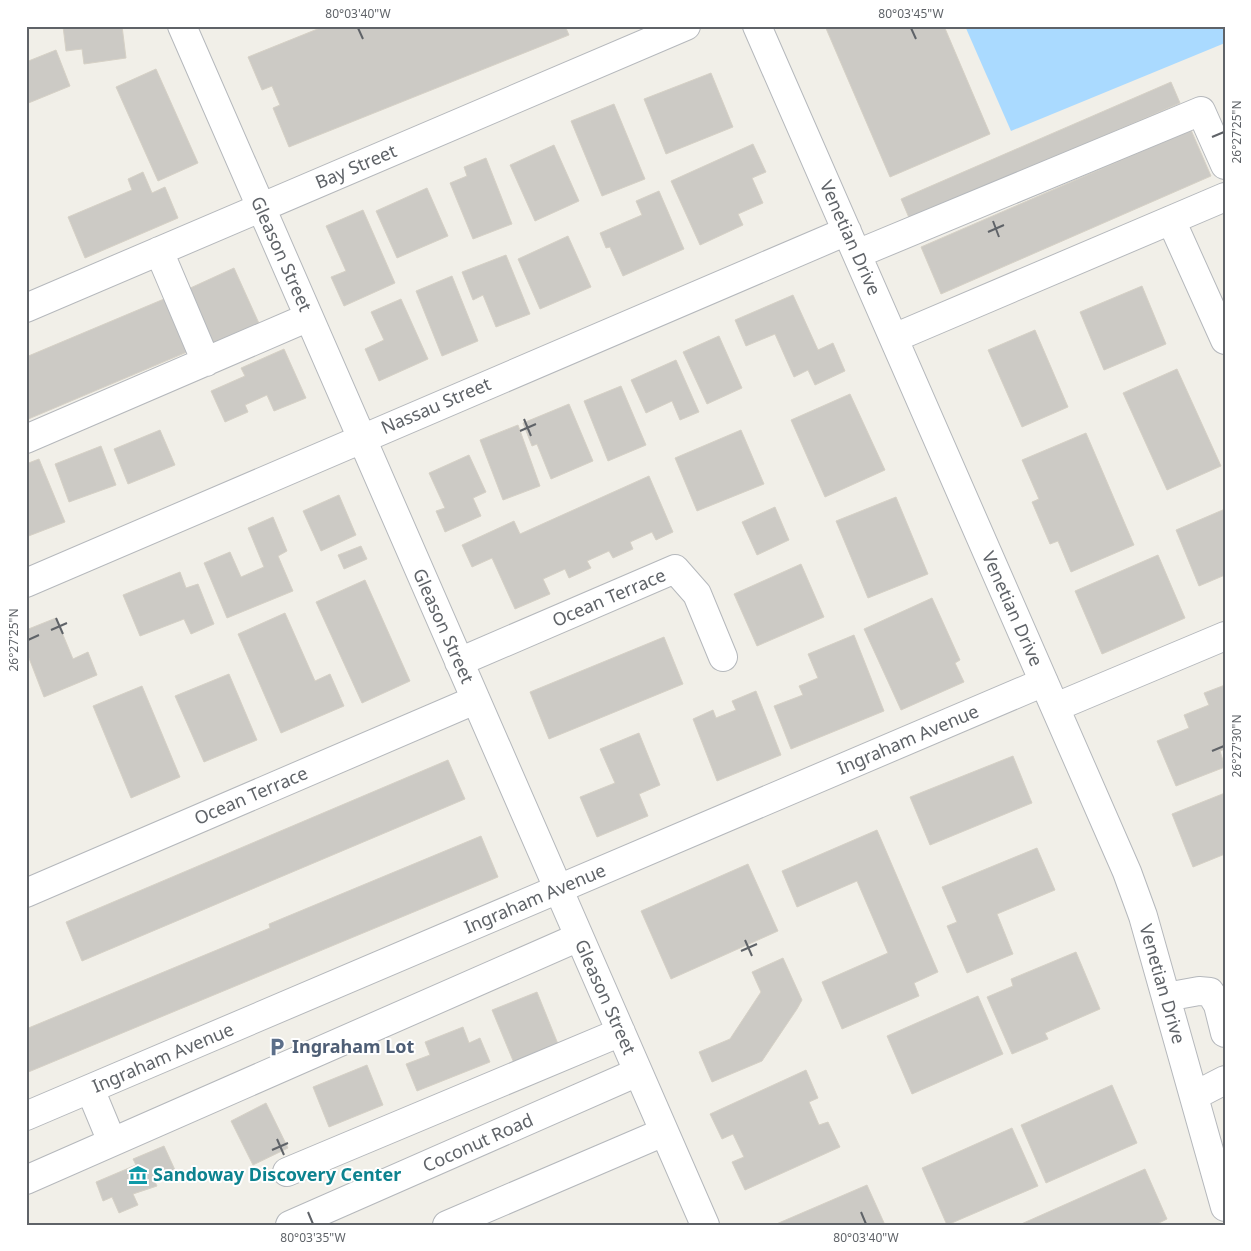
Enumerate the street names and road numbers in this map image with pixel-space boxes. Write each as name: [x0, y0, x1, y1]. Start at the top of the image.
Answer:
street label: Bay Street: [311, 138, 400, 194]
street label: Venetian Drive: [815, 176, 887, 299]
street label: Gleason Street: [246, 192, 318, 315]
street label: Nassau Street: [377, 371, 495, 439]
street label: Venetian Drive: [977, 547, 1049, 670]
street label: Ocean Terrace: [548, 562, 669, 632]
street label: Gleason Street: [408, 564, 480, 687]
street label: Ingraham Avenue: [833, 698, 982, 780]
street label: Ocean Terrace: [190, 760, 311, 830]
street label: Ingraham Avenue: [460, 857, 609, 939]
street label: Venetian Drive: [1134, 921, 1192, 1046]
street label: Gleason Street: [570, 935, 642, 1058]
street label: Ingraham Avenue: [88, 1016, 237, 1098]
street label: Coconut Road: [419, 1107, 537, 1177]

